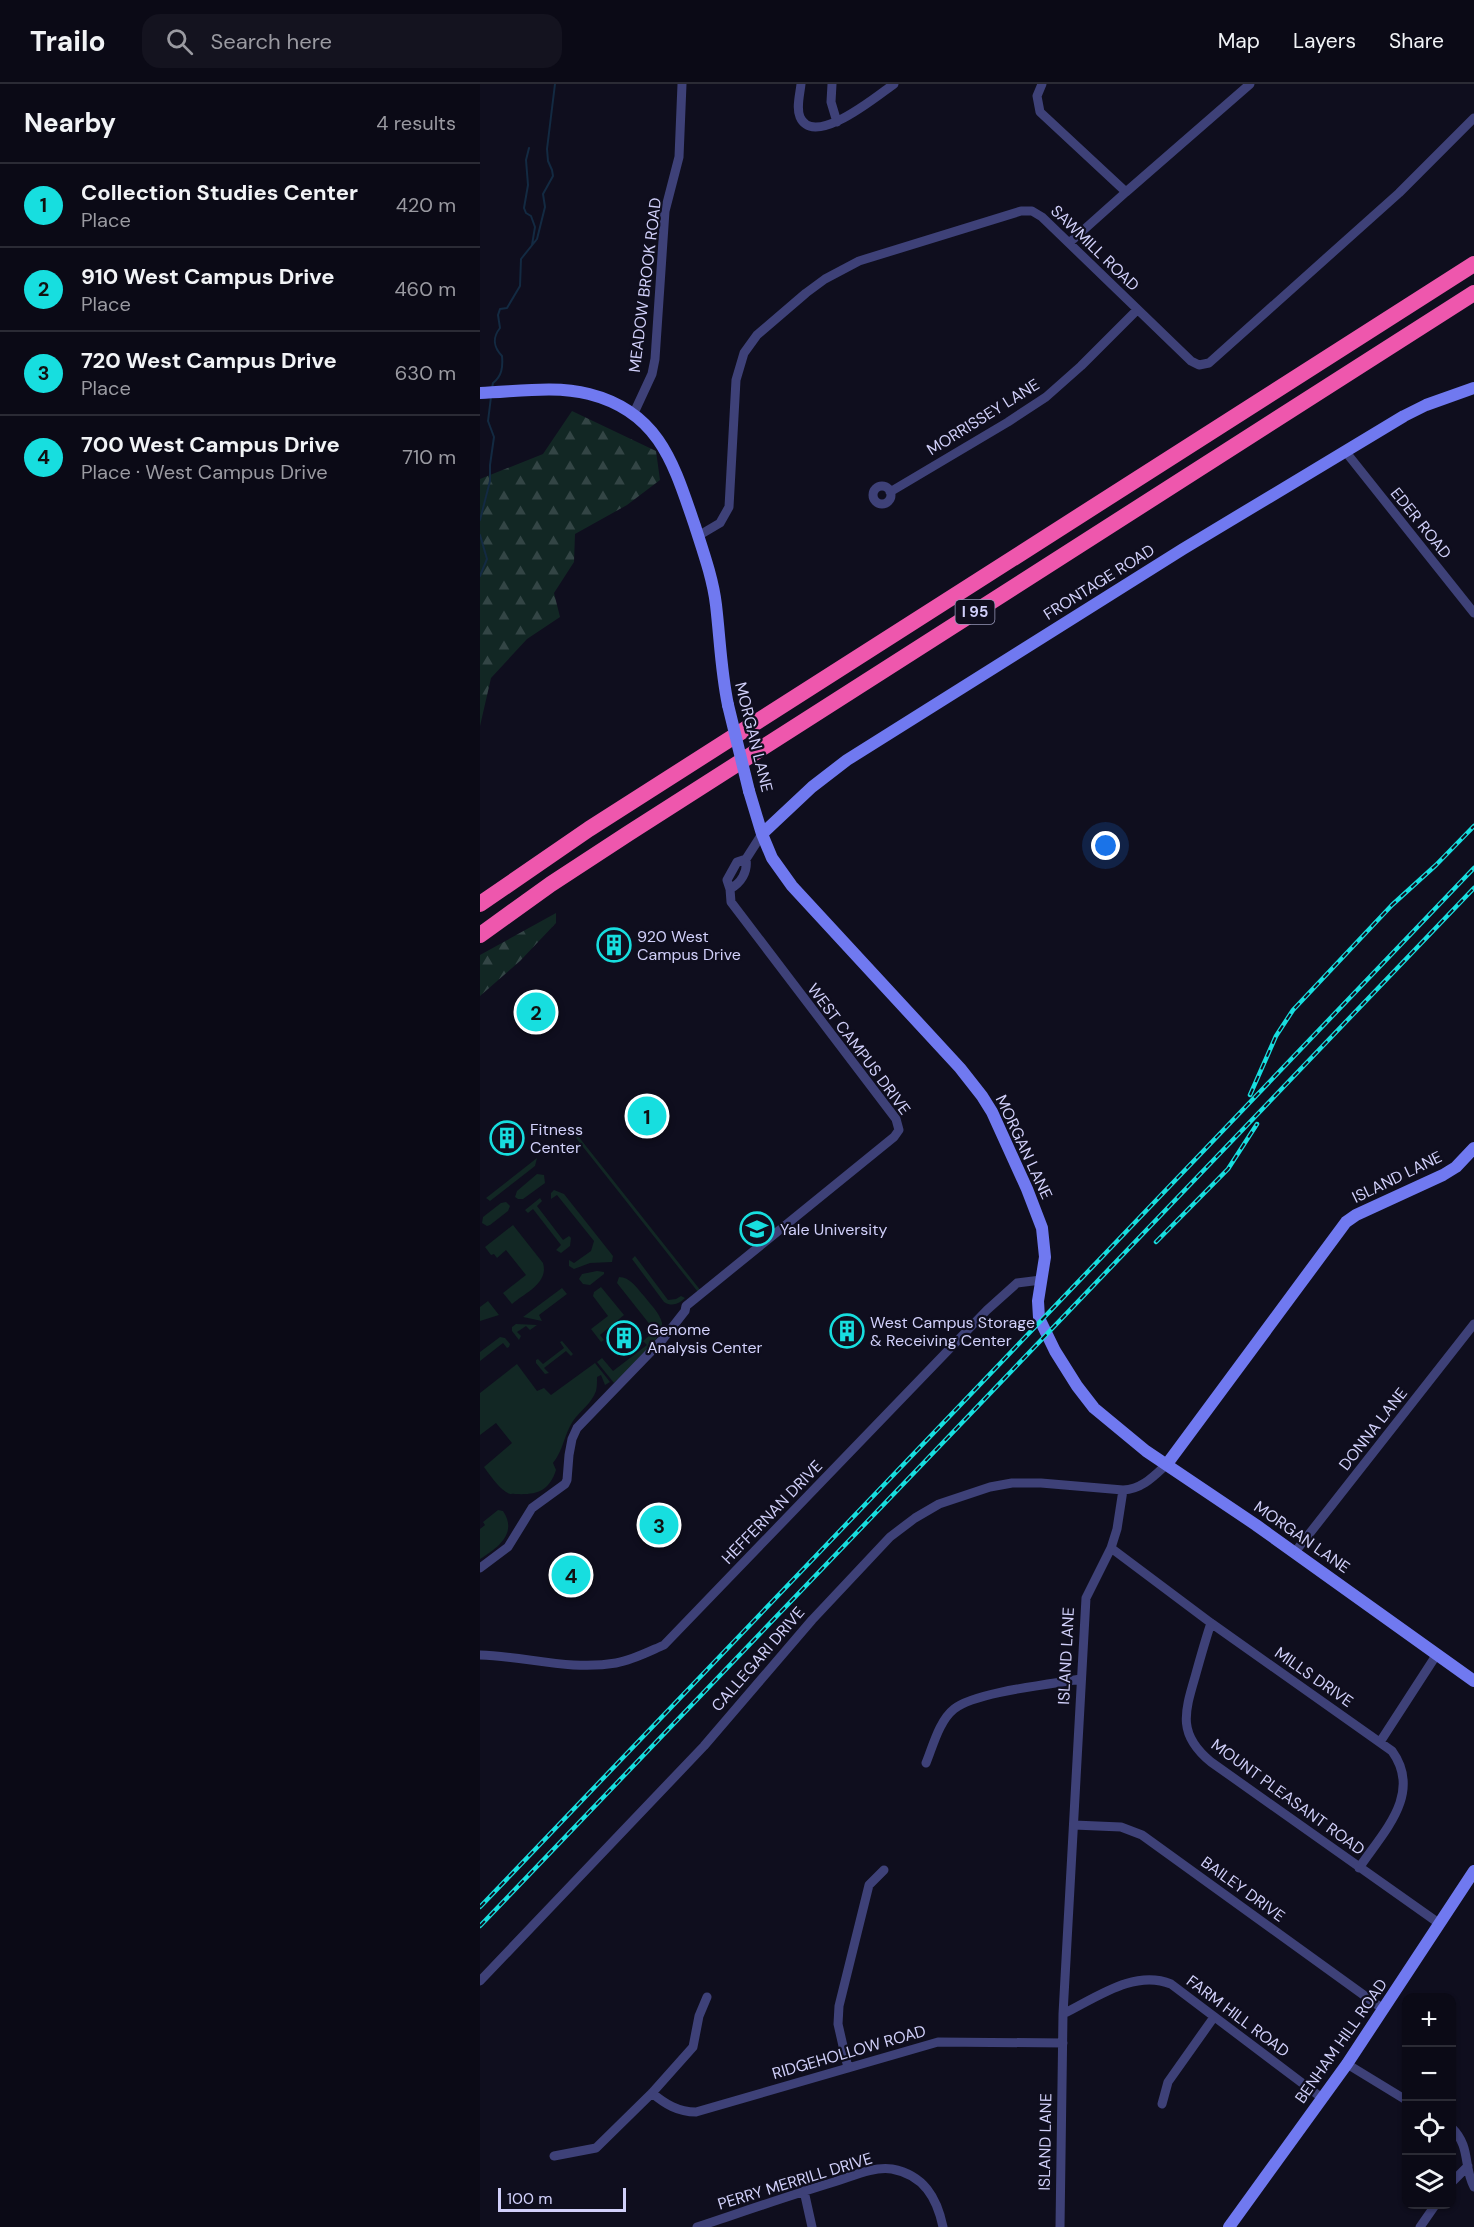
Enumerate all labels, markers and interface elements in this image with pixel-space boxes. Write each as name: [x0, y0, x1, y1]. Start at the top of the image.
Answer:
search box: [142, 14, 562, 68]
text: Trailo: [30, 23, 106, 60]
icon: search: [163, 25, 196, 58]
text: Search here: [211, 27, 332, 56]
text: Map: [1218, 27, 1260, 55]
text: Layers: [1293, 27, 1356, 55]
text: Share: [1389, 27, 1444, 55]
text: Nearby: [24, 106, 116, 140]
text: 4 results: [376, 110, 456, 136]
text: Collection Studies Center: [81, 178, 358, 207]
text: 1: [40, 192, 47, 218]
text: 420 m: [396, 192, 456, 218]
street label: MEADOW BROOK ROAD: [624, 196, 666, 374]
street label: SAWMILL ROAD: [1046, 200, 1144, 296]
text: Place: [81, 207, 131, 233]
text: 910 West Campus Drive: [81, 262, 334, 291]
text: 2: [38, 276, 49, 302]
text: 460 m: [394, 276, 456, 302]
text: Place: [81, 291, 131, 317]
text: 720 West Campus Drive: [81, 346, 337, 375]
text: 3: [37, 360, 50, 386]
text: 630 m: [395, 360, 456, 386]
street label: MORRISSEY LANE: [923, 374, 1043, 460]
text: Place: [81, 375, 131, 401]
text: 700 West Campus Drive: [81, 430, 340, 459]
text: 4: [37, 444, 50, 470]
text: 710 m: [402, 444, 456, 470]
text: Place · West Campus Drive: [81, 459, 328, 485]
street label: EDER ROAD: [1386, 483, 1456, 563]
street label: FRONTAGE ROAD: [1039, 539, 1159, 625]
road number: I 95: [956, 600, 994, 624]
street label: MORGAN LANE: [730, 680, 778, 794]
your location: [1091, 831, 1120, 860]
place label: 920 West Campus Drive: [637, 926, 741, 965]
building icon: 920 West Campus Drive: [596, 927, 632, 963]
street label: WEST CAMPUS DRIVE: [803, 979, 915, 1119]
pin: 2: [516, 990, 556, 1034]
street label: MORGAN LANE: [991, 1092, 1057, 1202]
pin: 1: [628, 1094, 666, 1138]
place label: Fitness Center: [530, 1119, 583, 1158]
building icon: Fitness Center: [489, 1120, 525, 1156]
street label: ISLAND LANE: [1349, 1146, 1445, 1208]
school or university icon: Yale University: [739, 1211, 775, 1247]
place label: Yale University: [780, 1219, 887, 1240]
place label: West Campus Storage & Receiving Center: [870, 1312, 1035, 1351]
building icon: West Campus Storage & Receiving Center: [829, 1313, 865, 1349]
place label: Genome Analysis Center: [647, 1319, 763, 1358]
building icon: Genome Analysis Center: [606, 1320, 642, 1356]
street label: DONNA LANE: [1334, 1383, 1412, 1475]
street label: HEFFERNAN DRIVE: [717, 1456, 827, 1568]
street label: MORGAN LANE: [1250, 1496, 1354, 1578]
pin: 3: [640, 1502, 678, 1548]
pin: 4: [552, 1552, 590, 1598]
street label: CALLEGARI DRIVE: [707, 1602, 809, 1716]
street label: ISLAND LANE: [1053, 1607, 1079, 1705]
street label: MILLS DRIVE: [1271, 1642, 1357, 1712]
street label: MOUNT PLEASANT ROAD: [1207, 1734, 1369, 1860]
street label: BAILEY DRIVE: [1197, 1851, 1289, 1927]
street label: FARM HILL ROAD: [1182, 1970, 1294, 2062]
street label: BENHAM HILL ROAD: [1290, 1975, 1392, 2107]
map controls: [1402, 1993, 1456, 2209]
button: +: [1402, 1993, 1456, 2047]
street label: RIDGEHOLLOW ROAD: [770, 2020, 928, 2084]
button: −: [1402, 2047, 1456, 2101]
street label: ISLAND LANE: [1034, 2093, 1056, 2191]
button: locate: [1402, 2101, 1456, 2155]
street label: PERRY MERRILL DRIVE: [715, 2147, 875, 2215]
button: layers: [1402, 2155, 1456, 2209]
scale bar: [498, 2185, 626, 2212]
text: 100 m: [507, 2188, 552, 2209]

